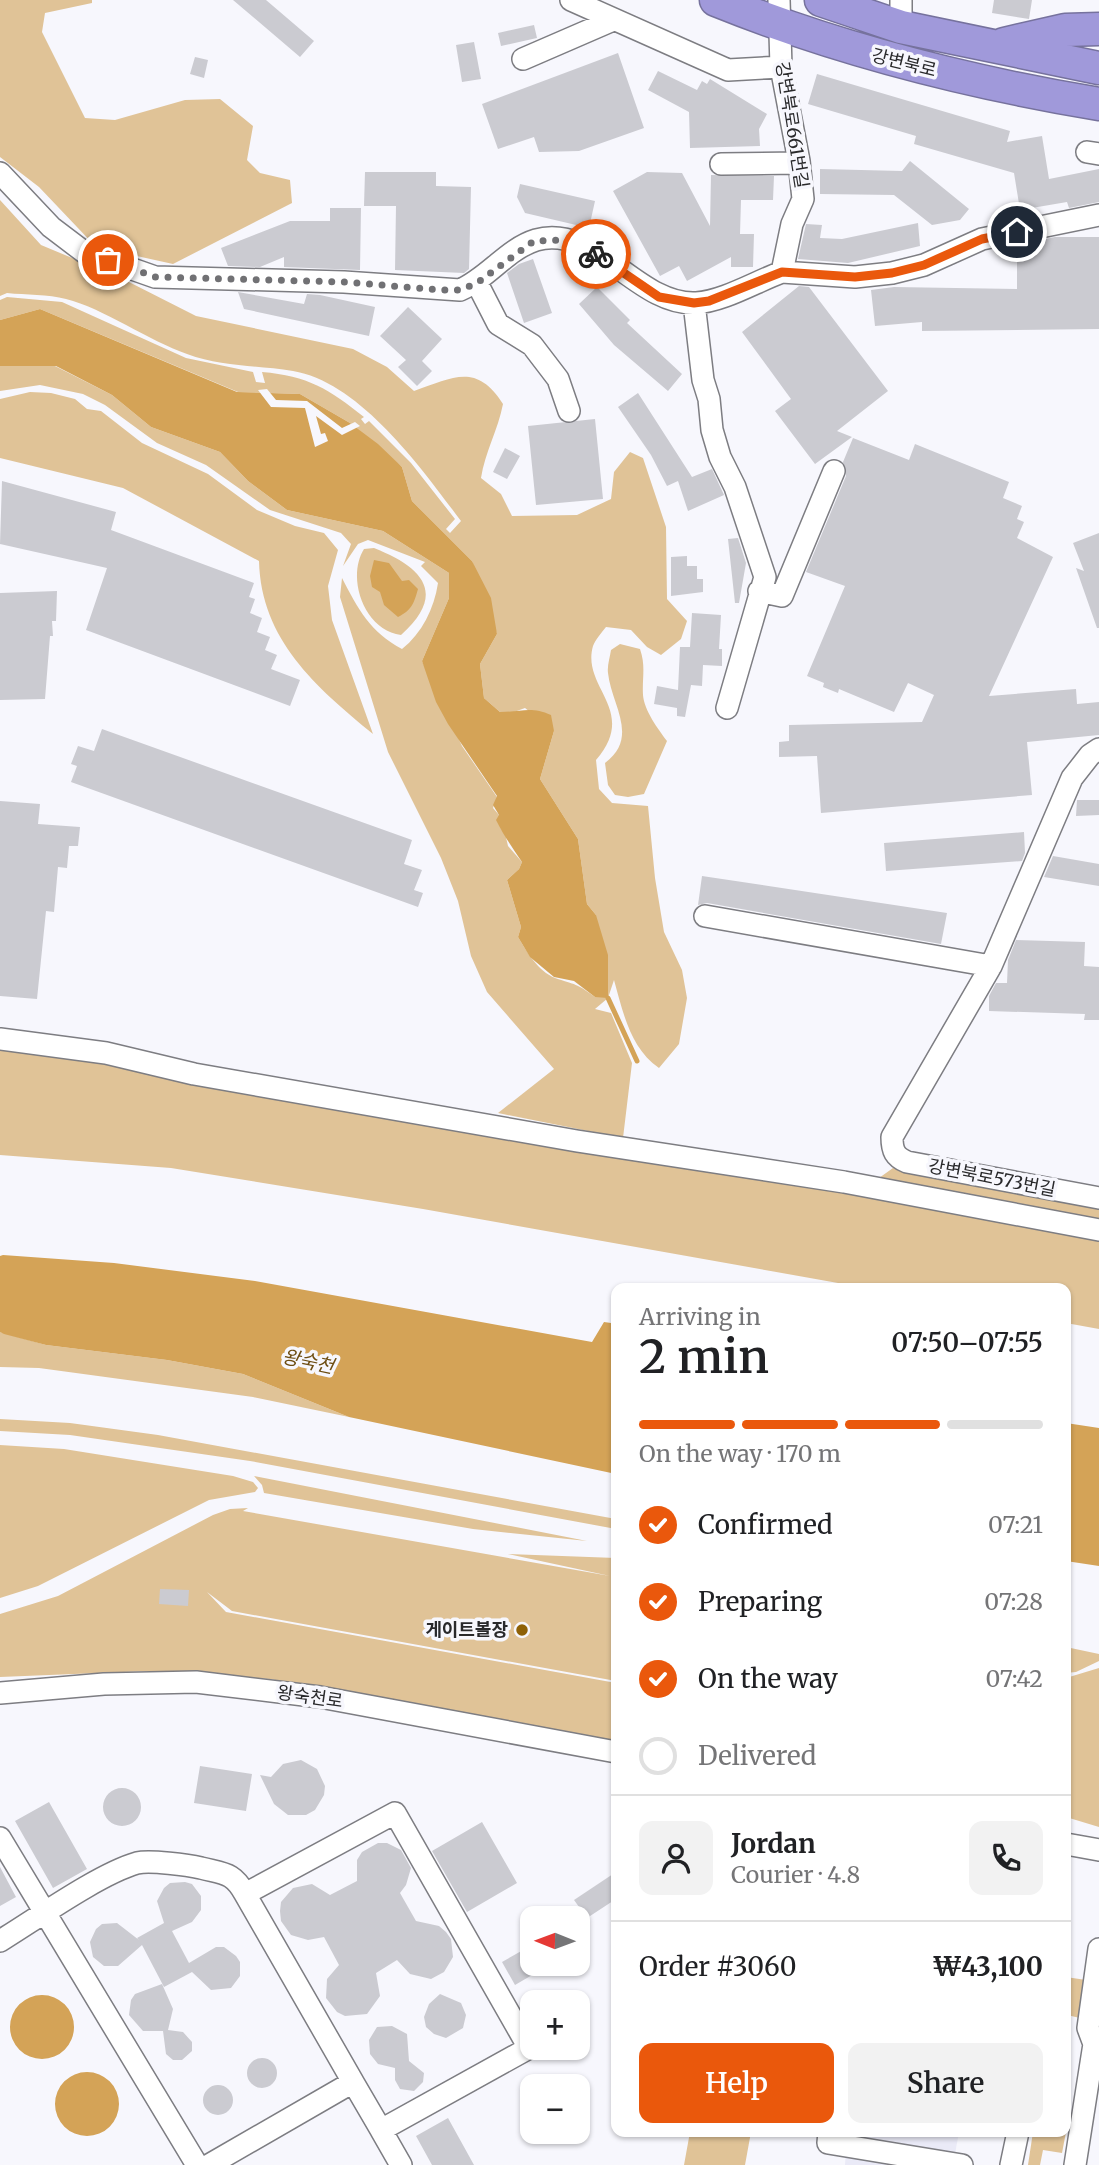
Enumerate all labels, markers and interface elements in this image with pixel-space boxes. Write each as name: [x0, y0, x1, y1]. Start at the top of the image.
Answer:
street label: 강변북로: [869, 43, 939, 82]
street label: 강변북로661번길: [771, 60, 814, 190]
pin: [987, 202, 1047, 262]
icon: home: [998, 213, 1036, 251]
courier: [561, 219, 631, 289]
pin: [78, 230, 138, 290]
icon: bike: [577, 235, 615, 273]
icon: bag: [89, 241, 127, 279]
street label: 강변북로573번길: [926, 1154, 1058, 1201]
text: Arriving in: [639, 1302, 761, 1331]
text: 07:50–07:55: [891, 1326, 1043, 1359]
text: 2 min: [639, 1328, 769, 1386]
water label: 왕숙천: [280, 1344, 338, 1379]
text: On the way · 170 m: [639, 1439, 841, 1468]
icon: check: [639, 1506, 677, 1544]
text: Confirmed: [698, 1508, 833, 1541]
text: 07:21: [988, 1510, 1043, 1539]
icon: check: [639, 1583, 677, 1621]
text: Preparing: [698, 1585, 822, 1618]
text: 07:28: [984, 1587, 1043, 1616]
place label: 게이트볼장: [425, 1618, 508, 1641]
marker: 게이트볼장: [514, 1622, 530, 1638]
icon: check: [639, 1660, 677, 1698]
text: On the way: [698, 1662, 838, 1695]
text: 07:42: [986, 1664, 1043, 1693]
street label: 왕숙천로: [276, 1681, 344, 1713]
text: Delivered: [698, 1739, 817, 1772]
button: person: [639, 1821, 713, 1895]
button: phone: [969, 1821, 1043, 1895]
text: Jordan: [731, 1827, 816, 1860]
text: Courier · 4.8: [731, 1860, 860, 1889]
north arrow: [520, 1906, 590, 1976]
map controls: [520, 1906, 590, 2144]
text: Order #3060: [639, 1950, 797, 1983]
text: ₩43,100: [933, 1950, 1043, 1983]
button: +: [520, 1990, 590, 2060]
button: Help: [639, 2043, 834, 2123]
button: Share: [848, 2043, 1043, 2123]
button: −: [520, 2074, 590, 2144]

